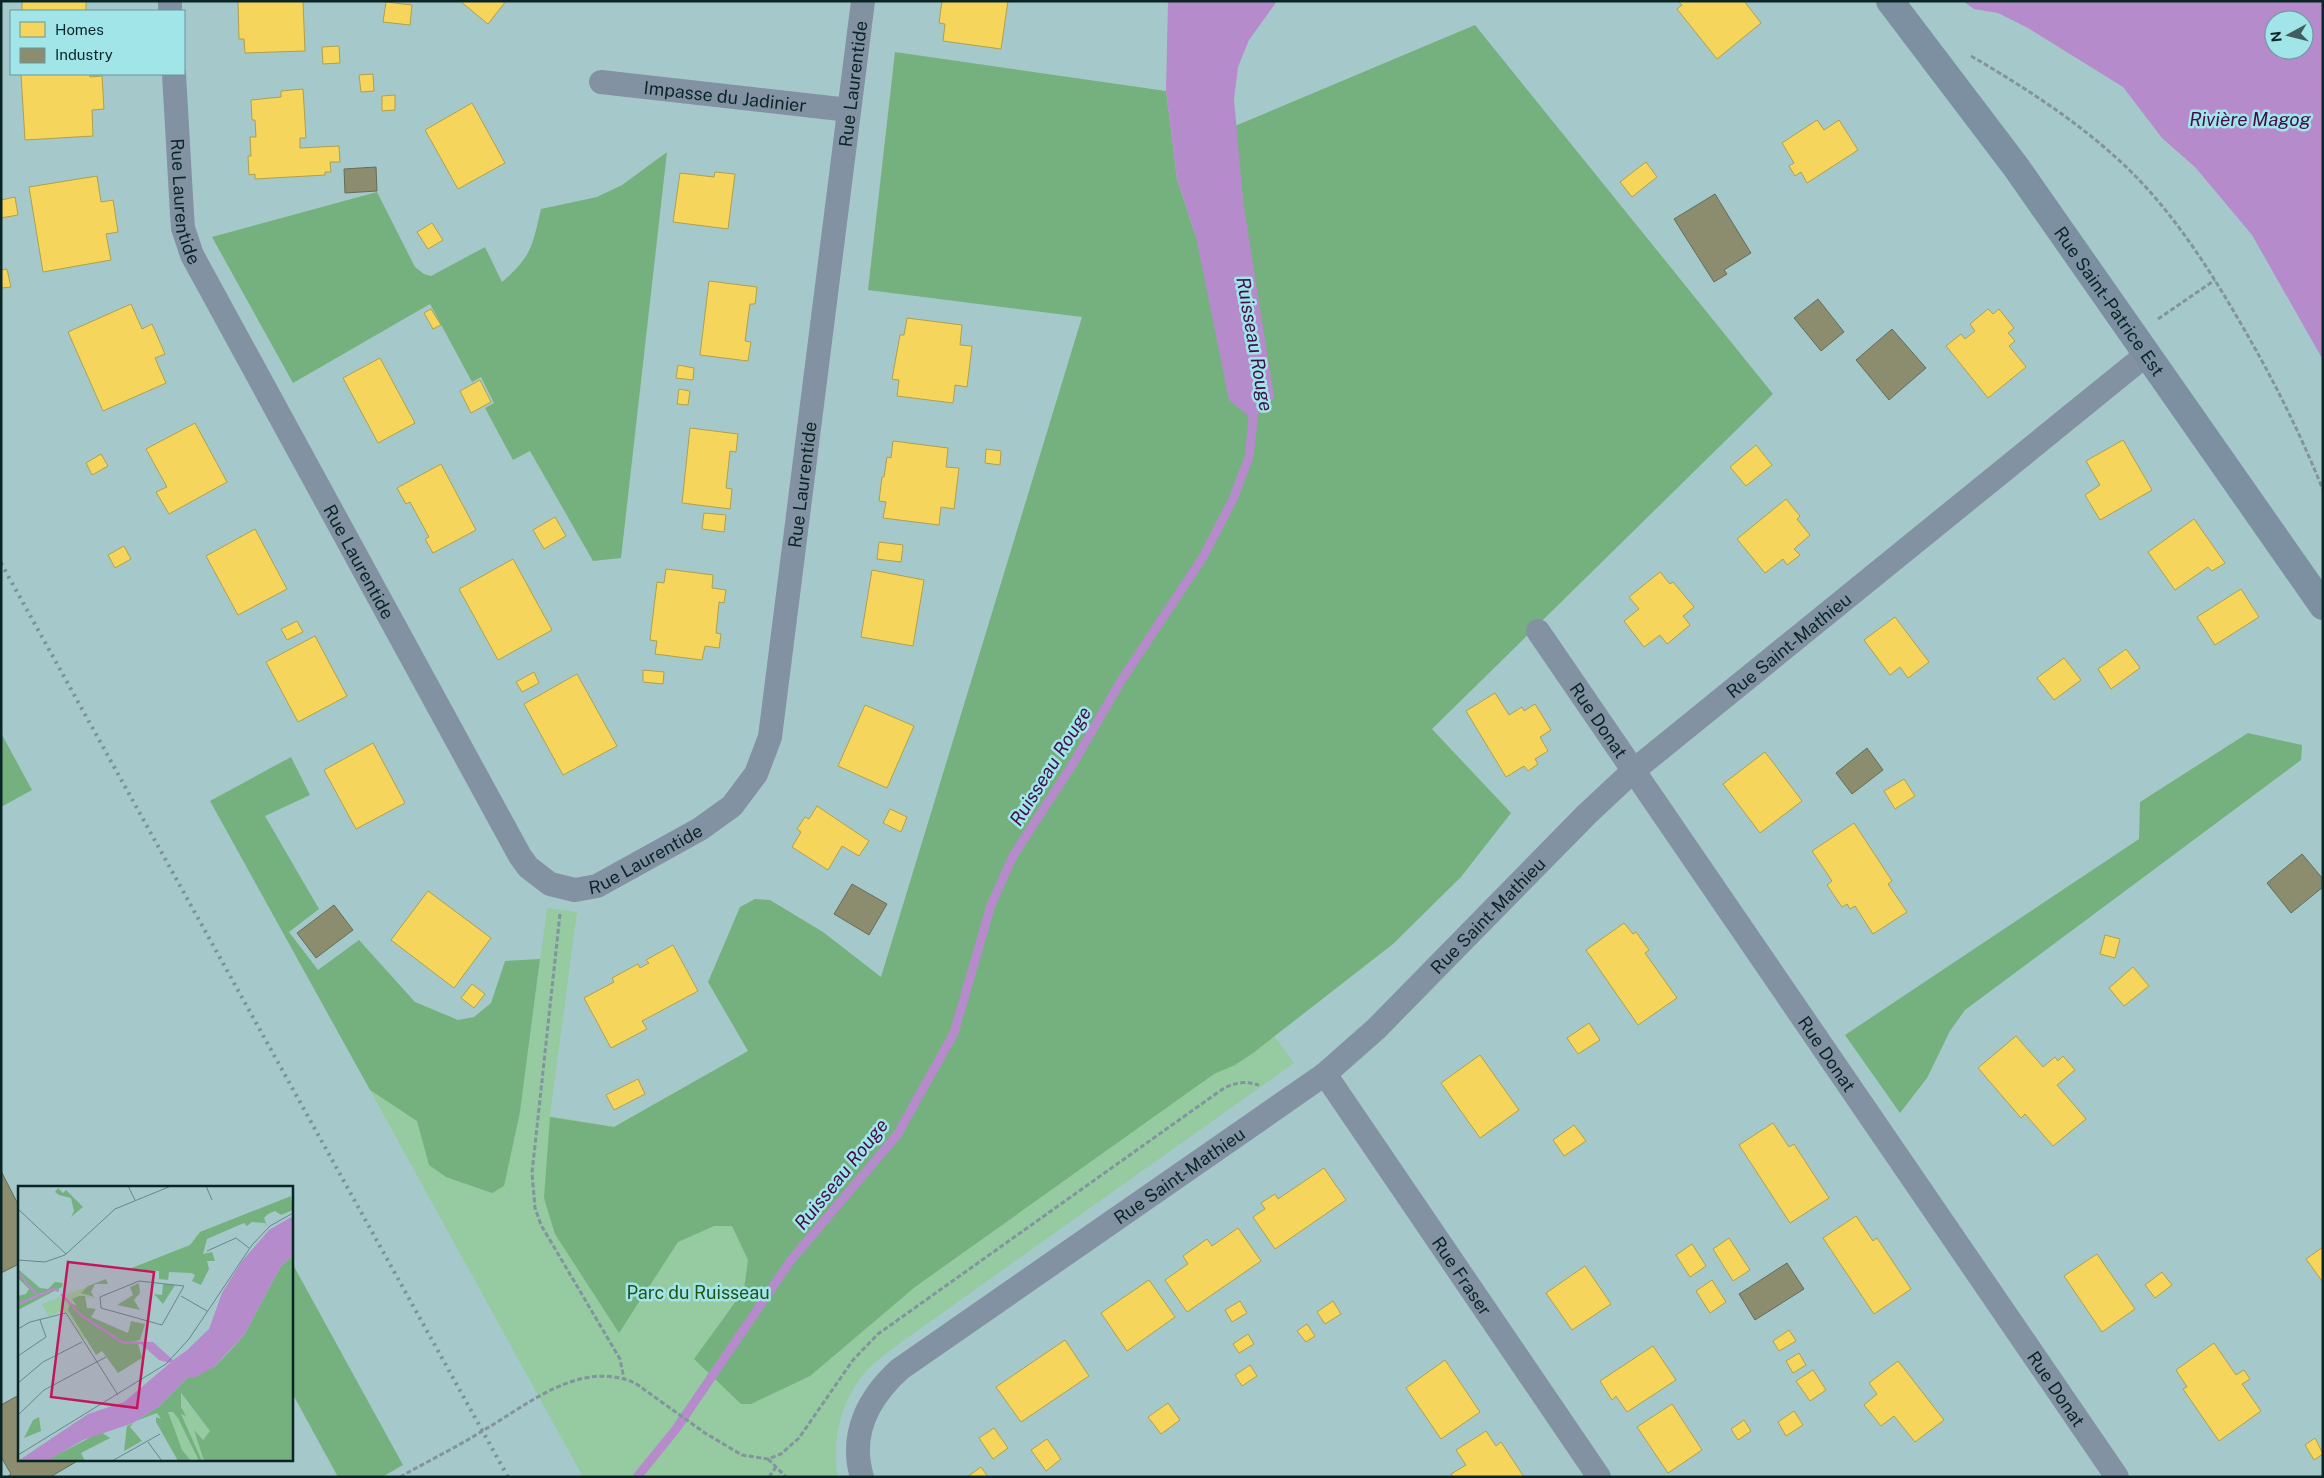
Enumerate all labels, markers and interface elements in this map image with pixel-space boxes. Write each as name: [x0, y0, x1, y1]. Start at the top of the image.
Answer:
legend: [10, 10, 185, 75]
north arrow: [2264, 10, 2314, 60]
street label: Rue Laurentide: [834, 19, 871, 148]
text: Homes: [55, 21, 104, 38]
text: N: [2267, 30, 2285, 43]
text: Industry: [55, 46, 113, 63]
street label: Impasse du Jadinier: [643, 76, 808, 116]
water label: Rivière Magog: [2189, 108, 2312, 130]
street label: Rue Laurentide: [167, 138, 205, 268]
street label: Rue Saint-Patrice Est: [2050, 222, 2169, 380]
water label: Ruisseau Rouge: [1232, 275, 1278, 413]
street label: Rue Laurentide: [784, 420, 820, 549]
street label: Rue Laurentide: [320, 501, 399, 622]
street label: Rue Saint-Mathieu: [1722, 588, 1855, 702]
street label: Rue Donat: [1566, 678, 1632, 762]
water label: Ruisseau Rouge: [1005, 702, 1095, 830]
street label: Rue Laurentide: [587, 819, 706, 898]
street label: Rue Saint-Mathieu: [1426, 853, 1549, 978]
street label: Rue Donat: [1794, 1012, 1860, 1095]
water label: Ruisseau Rouge: [790, 1114, 892, 1234]
street label: Rue Saint-Mathieu: [1109, 1123, 1249, 1228]
inset map: [18, 1186, 292, 1460]
street label: Rue Fraser: [1428, 1232, 1496, 1319]
park label: Parc du Ruisseau: [626, 1282, 770, 1303]
street label: Rue Donat: [2023, 1347, 2090, 1430]

